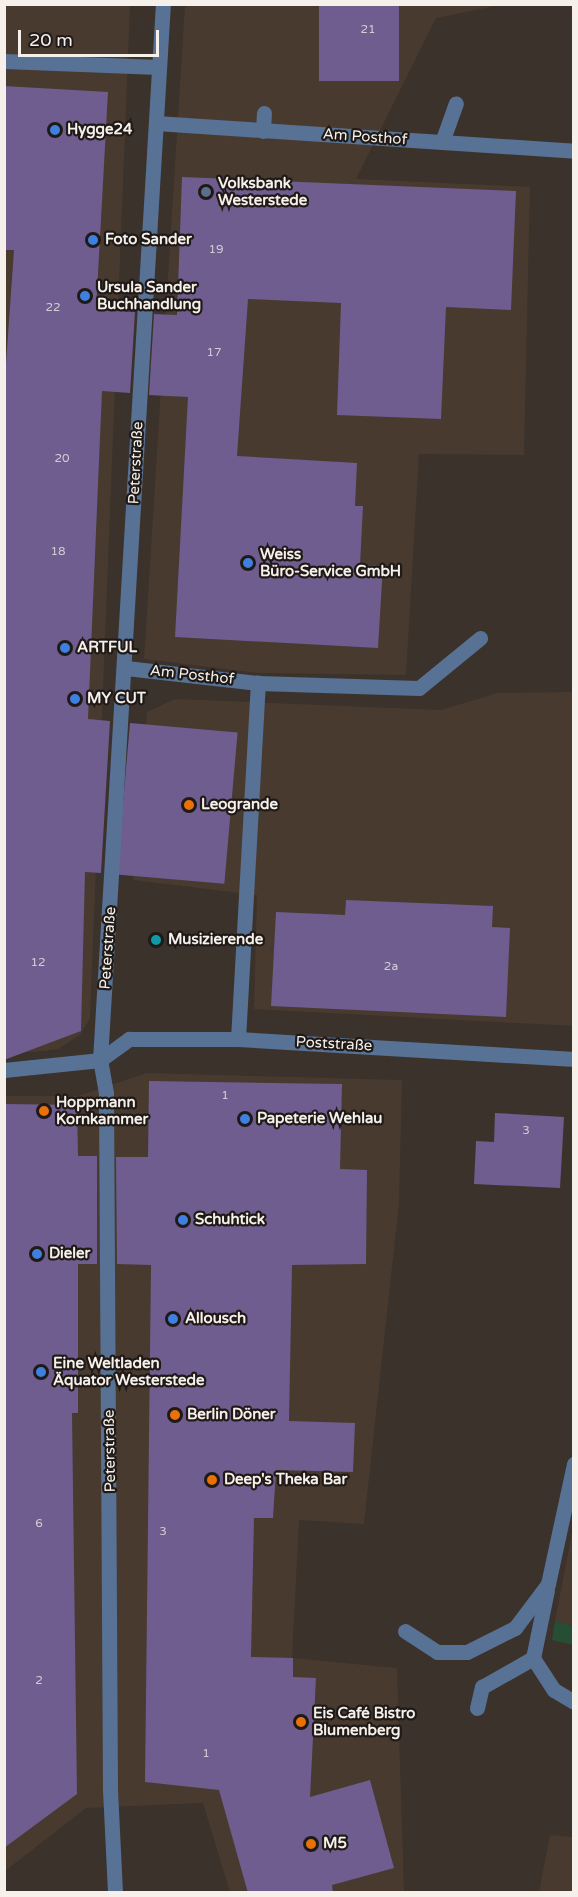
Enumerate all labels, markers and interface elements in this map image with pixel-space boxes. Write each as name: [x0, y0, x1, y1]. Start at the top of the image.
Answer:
scale bar: [21, 18, 162, 56]
house number: 21: [360, 23, 376, 37]
text: 20 m: [29, 29, 73, 51]
place label: Hygge24: [67, 121, 132, 139]
marker: Hygge24: [48, 123, 62, 137]
street label: Am Posthof: [322, 125, 408, 149]
place label: Volksbank Westerstede: [218, 174, 307, 209]
marker: Volksbank Westerstede: [199, 185, 213, 199]
place label: Foto Sander: [105, 231, 192, 249]
marker: Foto Sander: [86, 233, 100, 247]
house number: 19: [208, 243, 224, 257]
place label: Ursula Sander Buchhandlung: [97, 278, 201, 313]
marker: Ursula Sander Buchhandlung: [78, 289, 92, 303]
house number: 22: [45, 301, 61, 315]
house number: 17: [206, 346, 222, 360]
street label: Peterstraße: [125, 421, 147, 505]
house number: 20: [54, 452, 70, 466]
house number: 18: [50, 545, 66, 559]
place label: Weiss Büro-Service GmbH: [260, 545, 401, 580]
marker: Weiss Büro-Service GmbH: [241, 556, 255, 570]
place label: ARTFUL: [77, 639, 137, 657]
marker: ARTFUL: [58, 641, 72, 655]
street label: Am Posthof: [149, 662, 235, 688]
place label: MY CUT: [87, 690, 146, 708]
marker: MY CUT: [68, 692, 82, 706]
place label: Leogrande: [201, 796, 278, 814]
marker: Leogrande: [182, 798, 196, 812]
street label: Peterstraße: [96, 906, 120, 990]
place label: Musizierende: [168, 931, 263, 949]
marker: Musizierende: [149, 933, 163, 947]
house number: 12: [30, 956, 46, 970]
house number: 2a: [384, 960, 398, 974]
street label: Poststraße: [295, 1033, 373, 1055]
house number: 1: [221, 1089, 229, 1103]
place label: Hoppmann Kornkammer: [56, 1093, 148, 1128]
marker: Hoppmann Kornkammer: [37, 1104, 51, 1118]
place label: Papeterie Wehlau: [257, 1110, 382, 1128]
marker: Papeterie Wehlau: [238, 1112, 252, 1126]
house number: 3: [522, 1124, 530, 1138]
place label: Schuhtick: [195, 1211, 265, 1229]
marker: Schuhtick: [176, 1213, 190, 1227]
place label: Dieler: [49, 1245, 90, 1263]
marker: Dieler: [30, 1247, 44, 1261]
place label: Allousch: [185, 1310, 246, 1328]
marker: Allousch: [166, 1312, 180, 1326]
place label: Eine Weltladen Äquator Westerstede: [53, 1354, 204, 1389]
marker: Eine Weltladen Äquator Westerstede: [34, 1365, 48, 1379]
place label: Berlin Döner: [187, 1406, 276, 1424]
marker: Berlin Döner: [168, 1408, 182, 1422]
street label: Peterstraße: [100, 1409, 120, 1493]
place label: Deep's Theka Bar: [224, 1471, 347, 1489]
marker: Deep's Theka Bar: [205, 1473, 219, 1487]
house number: 6: [35, 1517, 43, 1531]
house number: 3: [159, 1525, 167, 1539]
house number: 2: [35, 1674, 43, 1688]
place label: Eis Café Bistro Blumenberg: [313, 1704, 415, 1739]
marker: Eis Café Bistro Blumenberg: [294, 1715, 308, 1729]
house number: 1: [202, 1747, 210, 1761]
place label: M5: [323, 1835, 347, 1853]
marker: M5: [304, 1837, 318, 1851]

